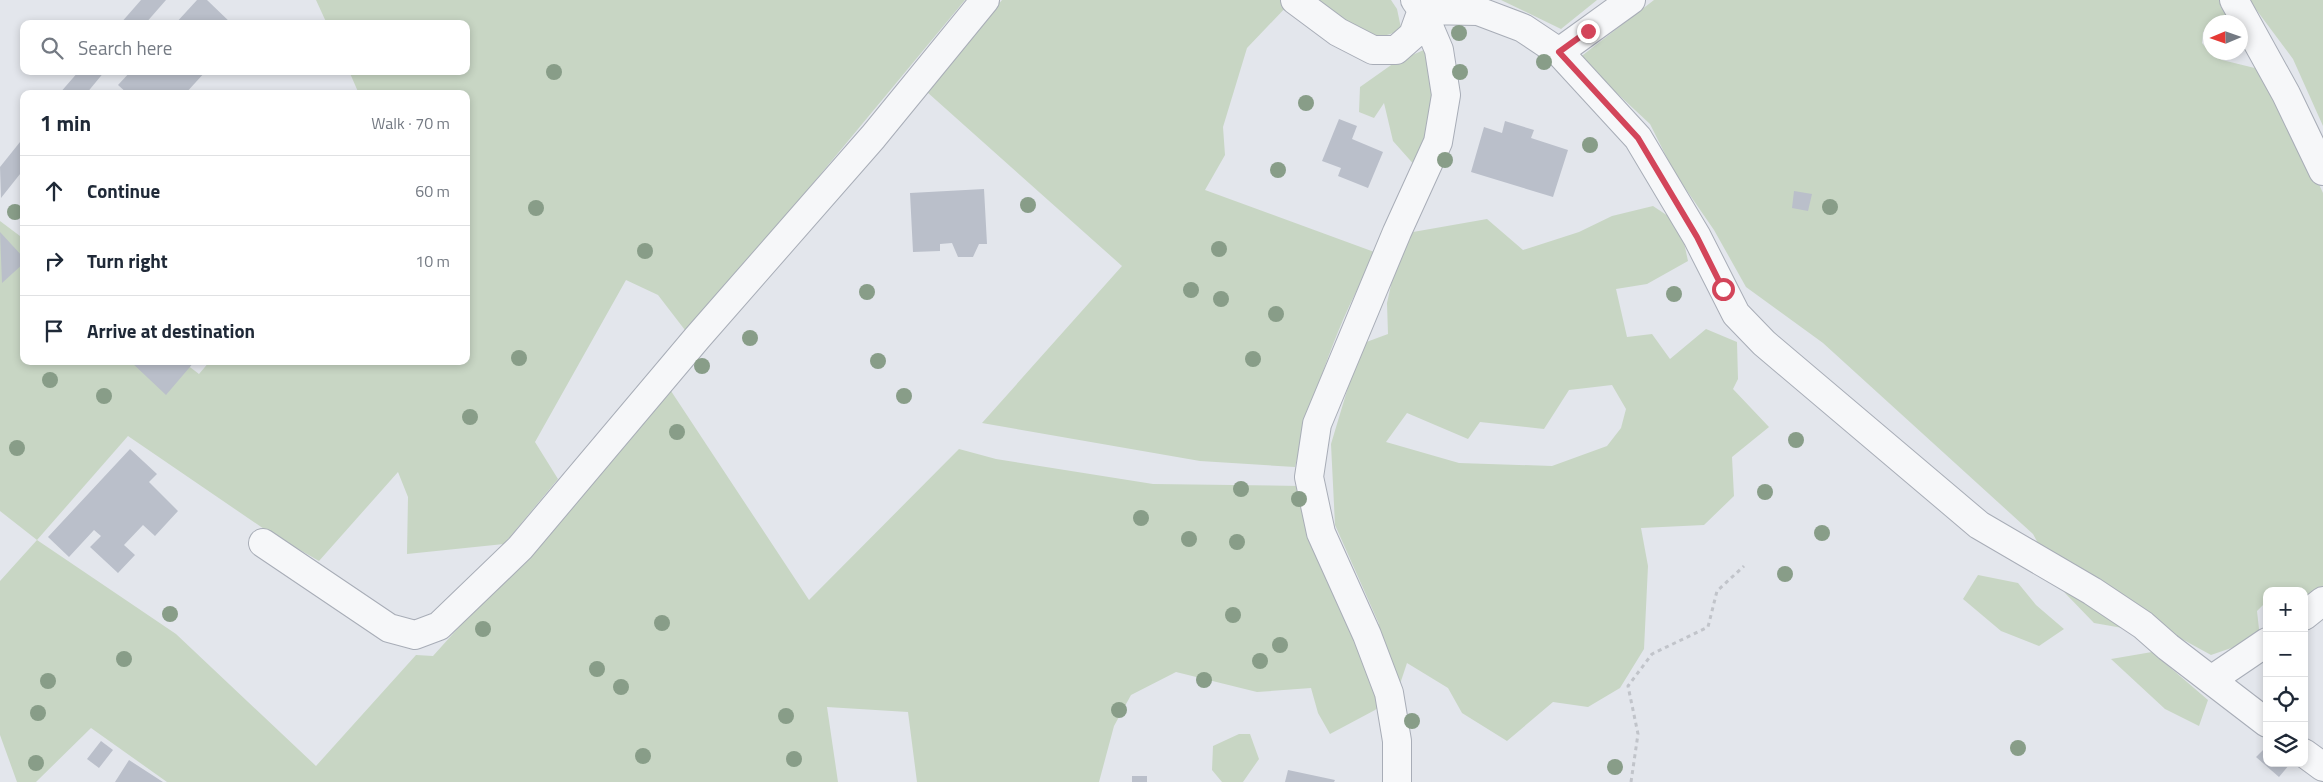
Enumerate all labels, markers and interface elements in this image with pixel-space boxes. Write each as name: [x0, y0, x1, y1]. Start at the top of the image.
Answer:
north arrow: [2203, 15, 2248, 60]
search box: [20, 20, 470, 75]
route end: [1577, 20, 1600, 43]
text: Search here: [78, 33, 172, 62]
icon: search: [38, 34, 66, 62]
text: 1 min: [40, 107, 91, 139]
text: Walk · 70 m: [371, 111, 450, 135]
text: Continue: [87, 176, 160, 205]
icon: ahead: [40, 177, 68, 205]
text: 60 m: [415, 179, 450, 203]
text: Turn right: [87, 246, 168, 275]
icon: right: [40, 247, 68, 275]
text: 10 m: [415, 249, 450, 273]
route start: [1712, 278, 1735, 301]
text: Arrive at destination: [87, 316, 255, 345]
icon: arrive: [40, 317, 68, 345]
map controls: [2263, 587, 2308, 767]
button: +: [2263, 587, 2308, 632]
button: −: [2263, 632, 2308, 677]
button: locate: [2263, 677, 2308, 722]
button: layers: [2263, 722, 2308, 767]

